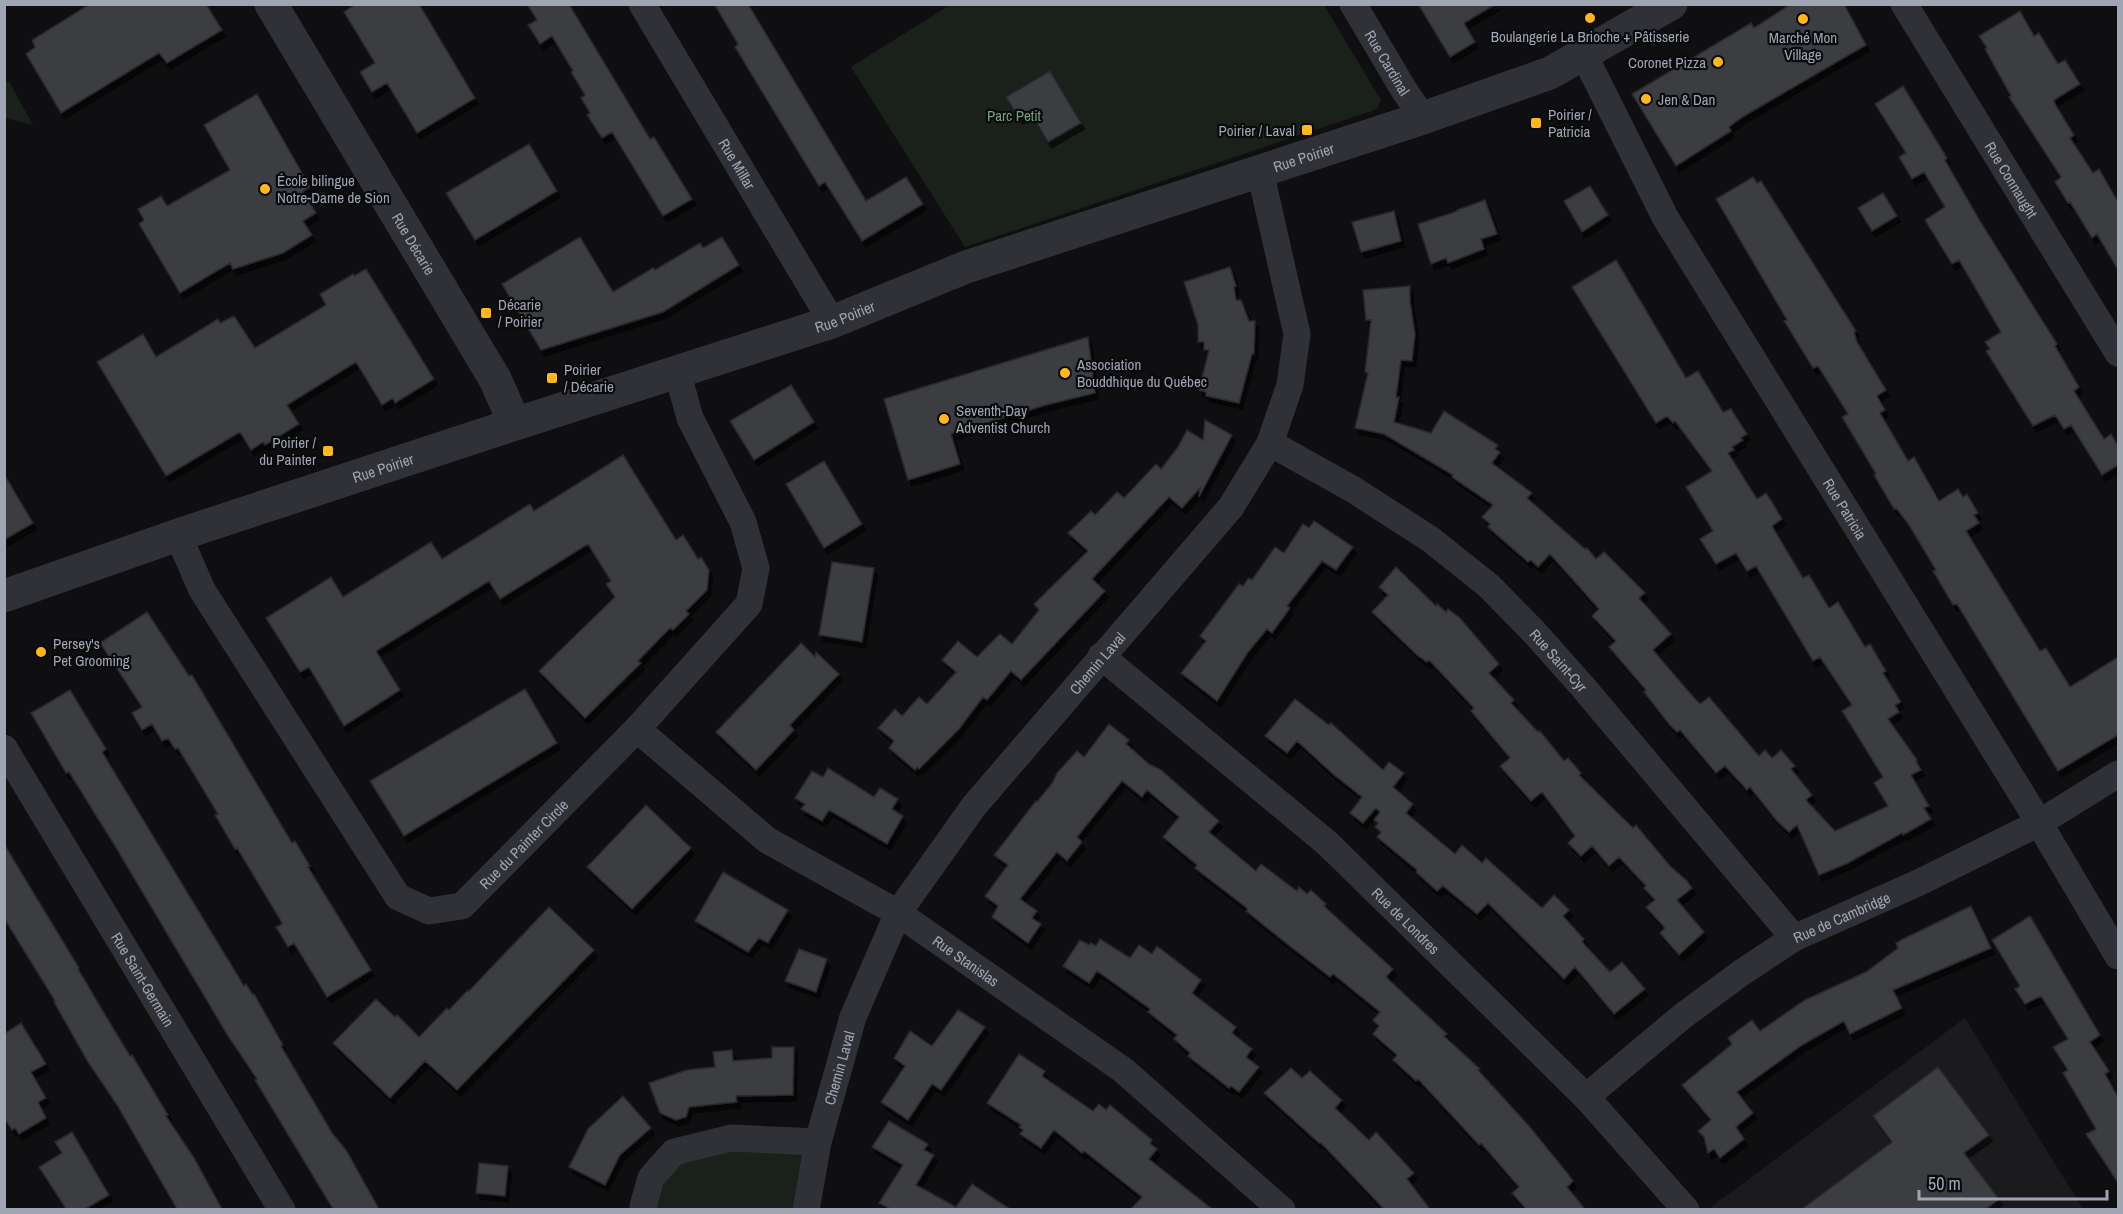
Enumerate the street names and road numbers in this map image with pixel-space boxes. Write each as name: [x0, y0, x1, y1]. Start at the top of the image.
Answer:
street label: Rue Cardinal: [1360, 26, 1415, 99]
street label: Rue Millar: [714, 134, 761, 193]
street label: Rue Poirier: [1270, 137, 1337, 177]
street label: Rue Connaught: [1980, 137, 2043, 222]
street label: Rue Décarie: [387, 208, 441, 279]
street label: Rue Poirier: [812, 295, 878, 337]
street label: Rue Poirier: [350, 448, 416, 487]
street label: Rue Patricia: [1818, 474, 1872, 543]
street label: Rue Saint-Cyr: [1525, 624, 1593, 696]
street label: Chemin Laval: [1064, 627, 1130, 699]
street label: Rue du Painter Circle: [474, 794, 573, 893]
street label: Rue de Londres: [1367, 882, 1445, 959]
street label: Rue de Cambridge: [1790, 886, 1893, 948]
street label: Rue Saint-Germain: [107, 928, 180, 1030]
street label: Rue Stanislas: [929, 930, 1004, 991]
street label: Chemin Laval: [818, 1029, 859, 1107]

